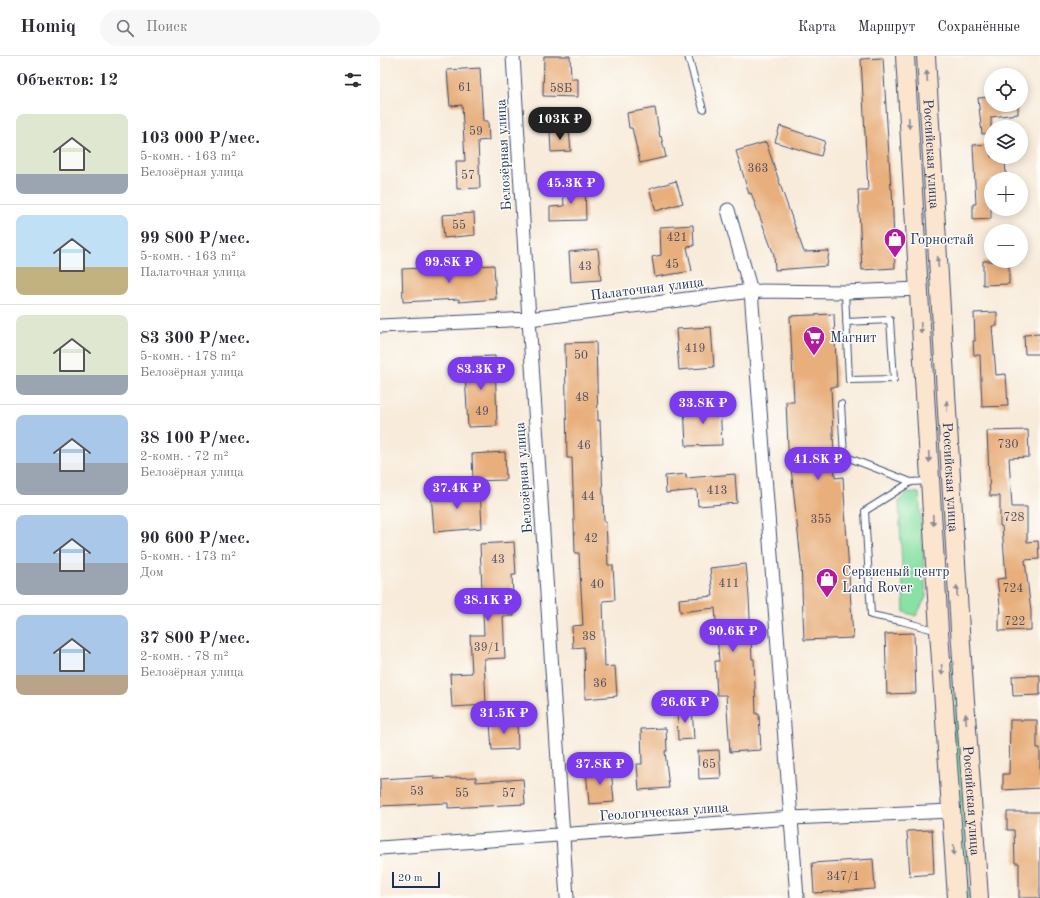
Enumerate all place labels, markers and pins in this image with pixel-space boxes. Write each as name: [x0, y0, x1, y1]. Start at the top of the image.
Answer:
pin: 103K ₽: [527, 107, 593, 141]
pin: 45.3K ₽: [534, 171, 608, 205]
shop icon: Горностай: [882, 226, 908, 259]
place label: Горностай: [910, 233, 974, 247]
pin: 99.8K ₽: [412, 250, 486, 284]
supermarket icon: Магнит: [801, 324, 827, 357]
place label: Магнит: [830, 331, 877, 345]
pin: 83.3K ₽: [444, 357, 518, 391]
pin: 33.8K ₽: [666, 391, 740, 425]
pin: 41.8K ₽: [781, 447, 855, 481]
pin: 37.4K ₽: [420, 476, 494, 510]
place label: Сервисный центр Land Rover: [842, 565, 949, 595]
shop icon: Сервисный центр Land Rover: [814, 566, 840, 599]
pin: 38.1K ₽: [451, 588, 525, 622]
pin: 90.6K ₽: [696, 619, 770, 653]
pin: 26.6K ₽: [648, 690, 722, 724]
pin: 31.5K ₽: [467, 701, 541, 735]
pin: 37.8K ₽: [563, 752, 637, 786]

